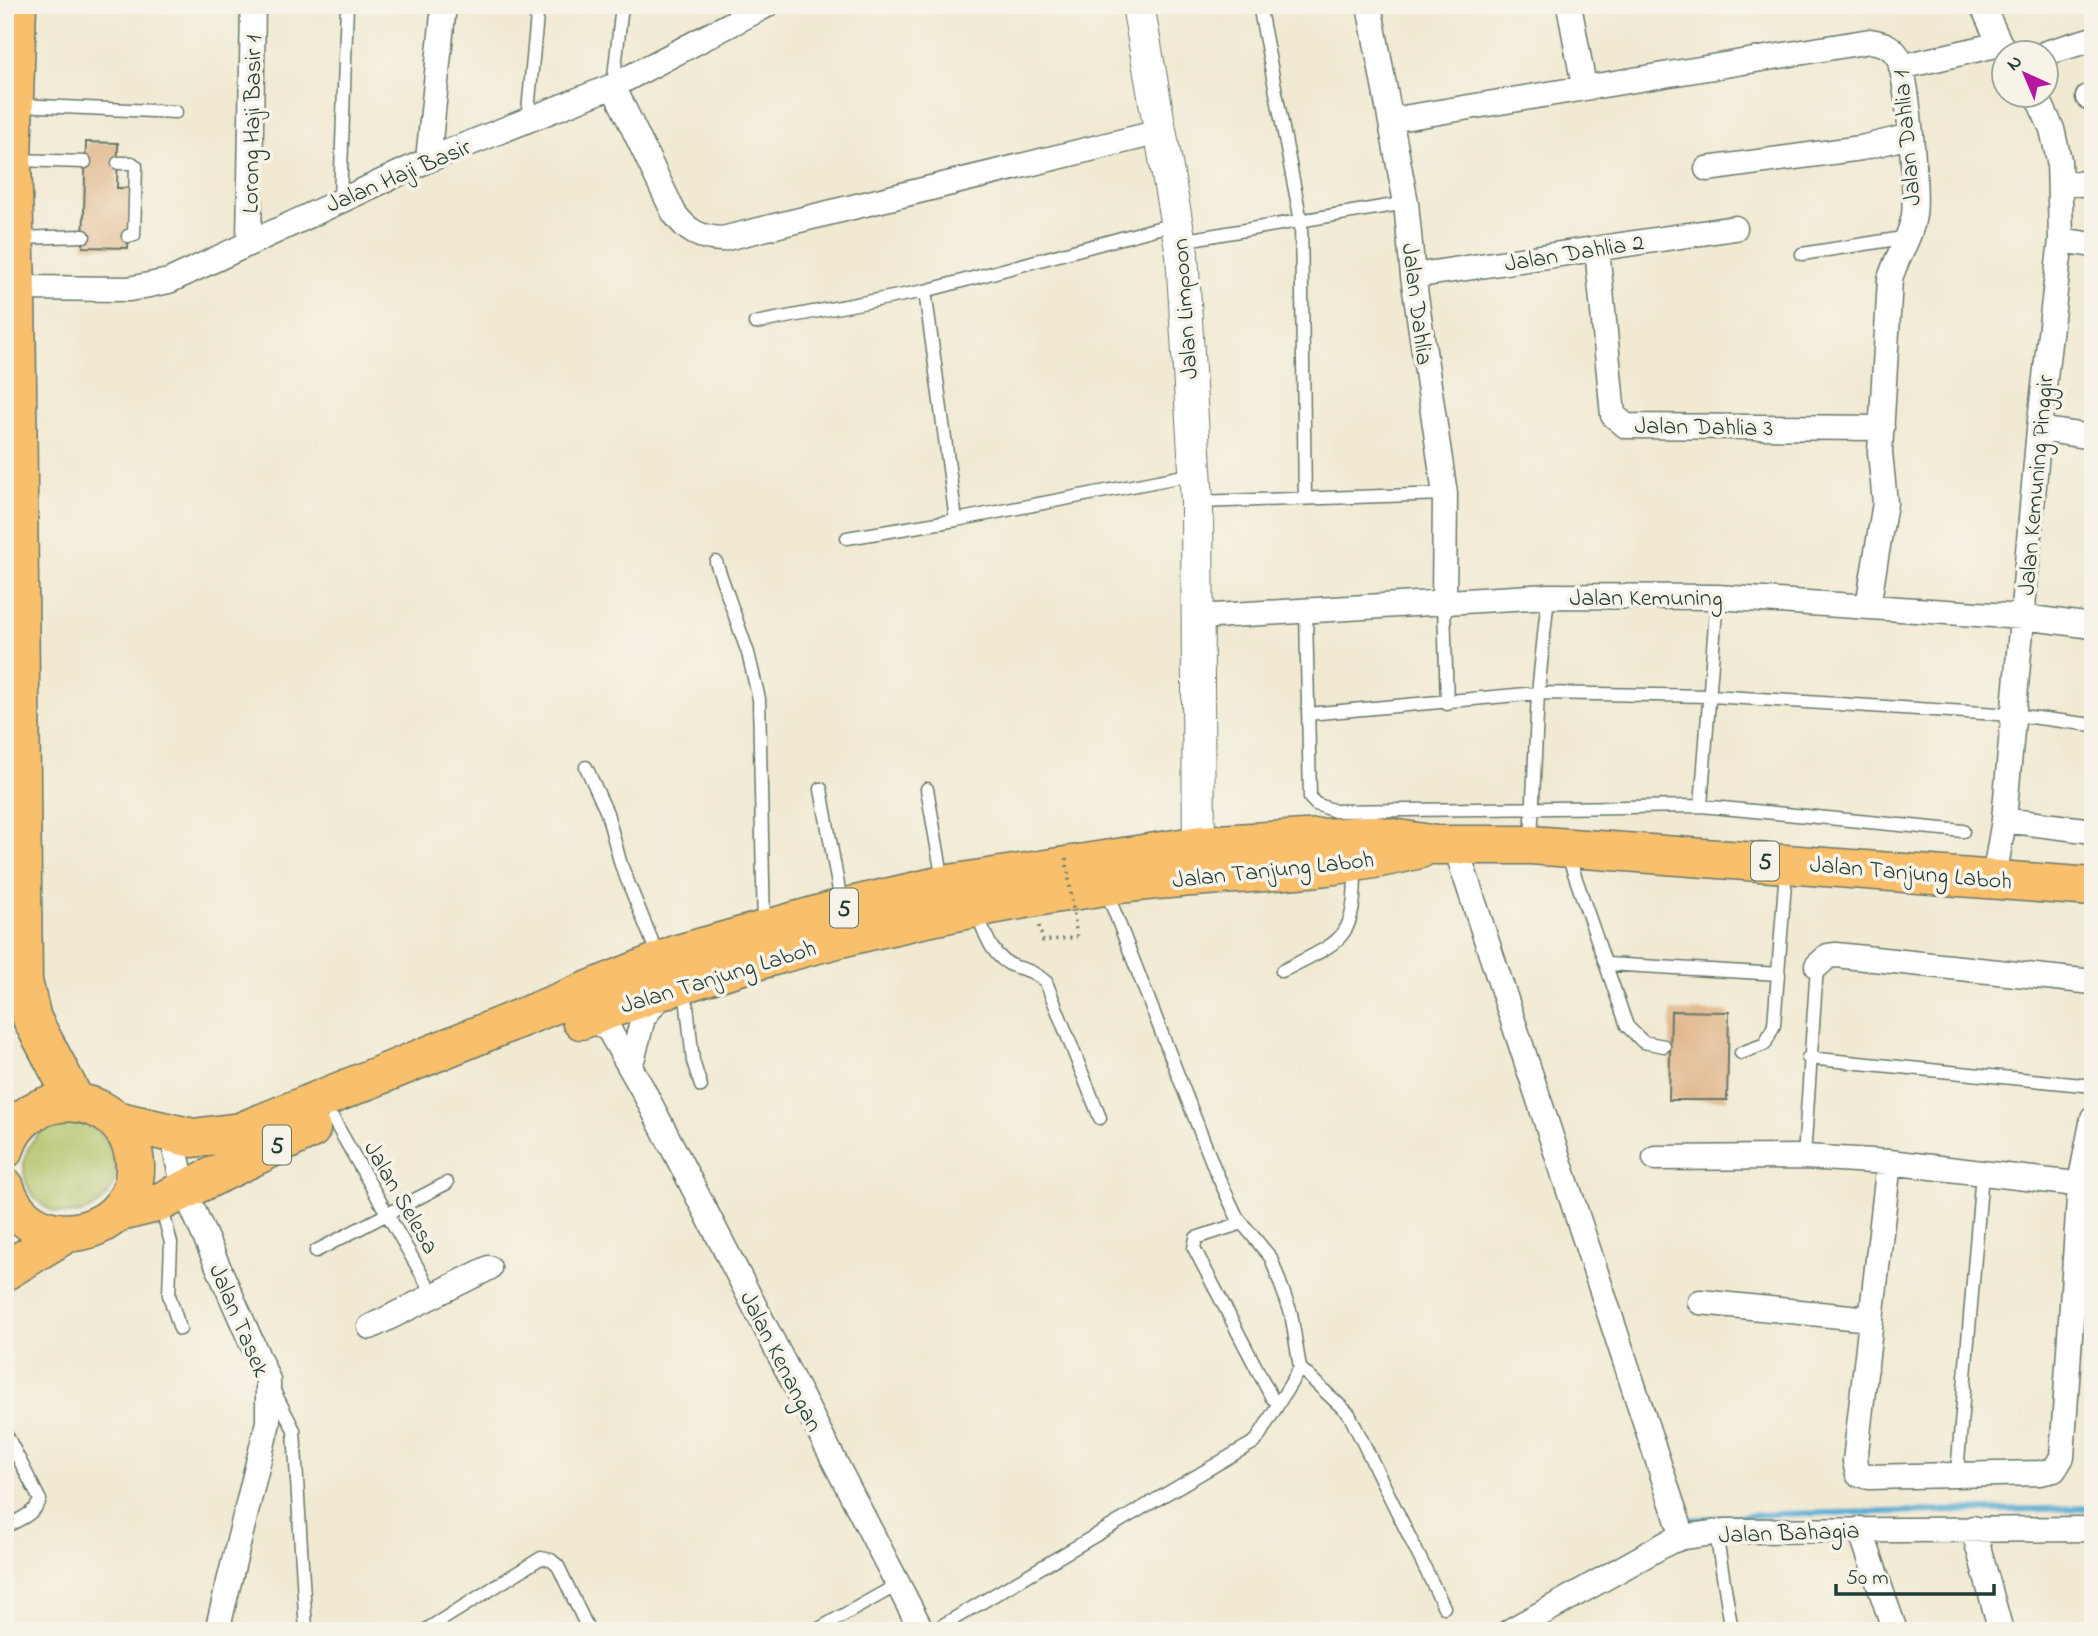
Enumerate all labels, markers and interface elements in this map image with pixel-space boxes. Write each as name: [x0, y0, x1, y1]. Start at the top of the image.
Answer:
street label: Lorong Haji Basir 1: [234, 34, 273, 214]
north arrow: [1990, 38, 2060, 108]
text: N: [2001, 49, 2029, 78]
street label: Jalan Dahlia 1: [1885, 68, 1932, 207]
street label: Jalan Haji Basir: [321, 131, 477, 224]
street label: Jalan Dahlia 2: [1502, 226, 1647, 283]
street label: Jalan Limpoon: [1164, 237, 1209, 380]
street label: Jalan Dahlia: [1391, 241, 1440, 367]
street label: Jalan Kemuning Pinggir: [2010, 373, 2065, 597]
street label: Jalan Dahlia 3: [1634, 410, 1774, 447]
street label: Jalan Kemuning: [1570, 582, 1722, 617]
road number: 5: [1751, 842, 1779, 880]
street label: Jalan Tanjung Laboh: [1171, 843, 1376, 899]
street label: Jalan Tanjung Laboh: [1808, 848, 2013, 901]
road number: 5: [830, 888, 858, 928]
street label: Jalan Tanjung Laboh: [617, 932, 821, 1025]
road number: 5: [263, 1126, 291, 1164]
street label: Jalan Selesa: [353, 1135, 446, 1261]
street label: Jalan Tasek: [198, 1259, 277, 1383]
street label: Jalan Kenangan: [729, 1286, 830, 1439]
street label: Jalan Bahagia: [1718, 1515, 1860, 1554]
scale bar: [1836, 1552, 1993, 1596]
text: 50 m: [1846, 1564, 1889, 1594]

